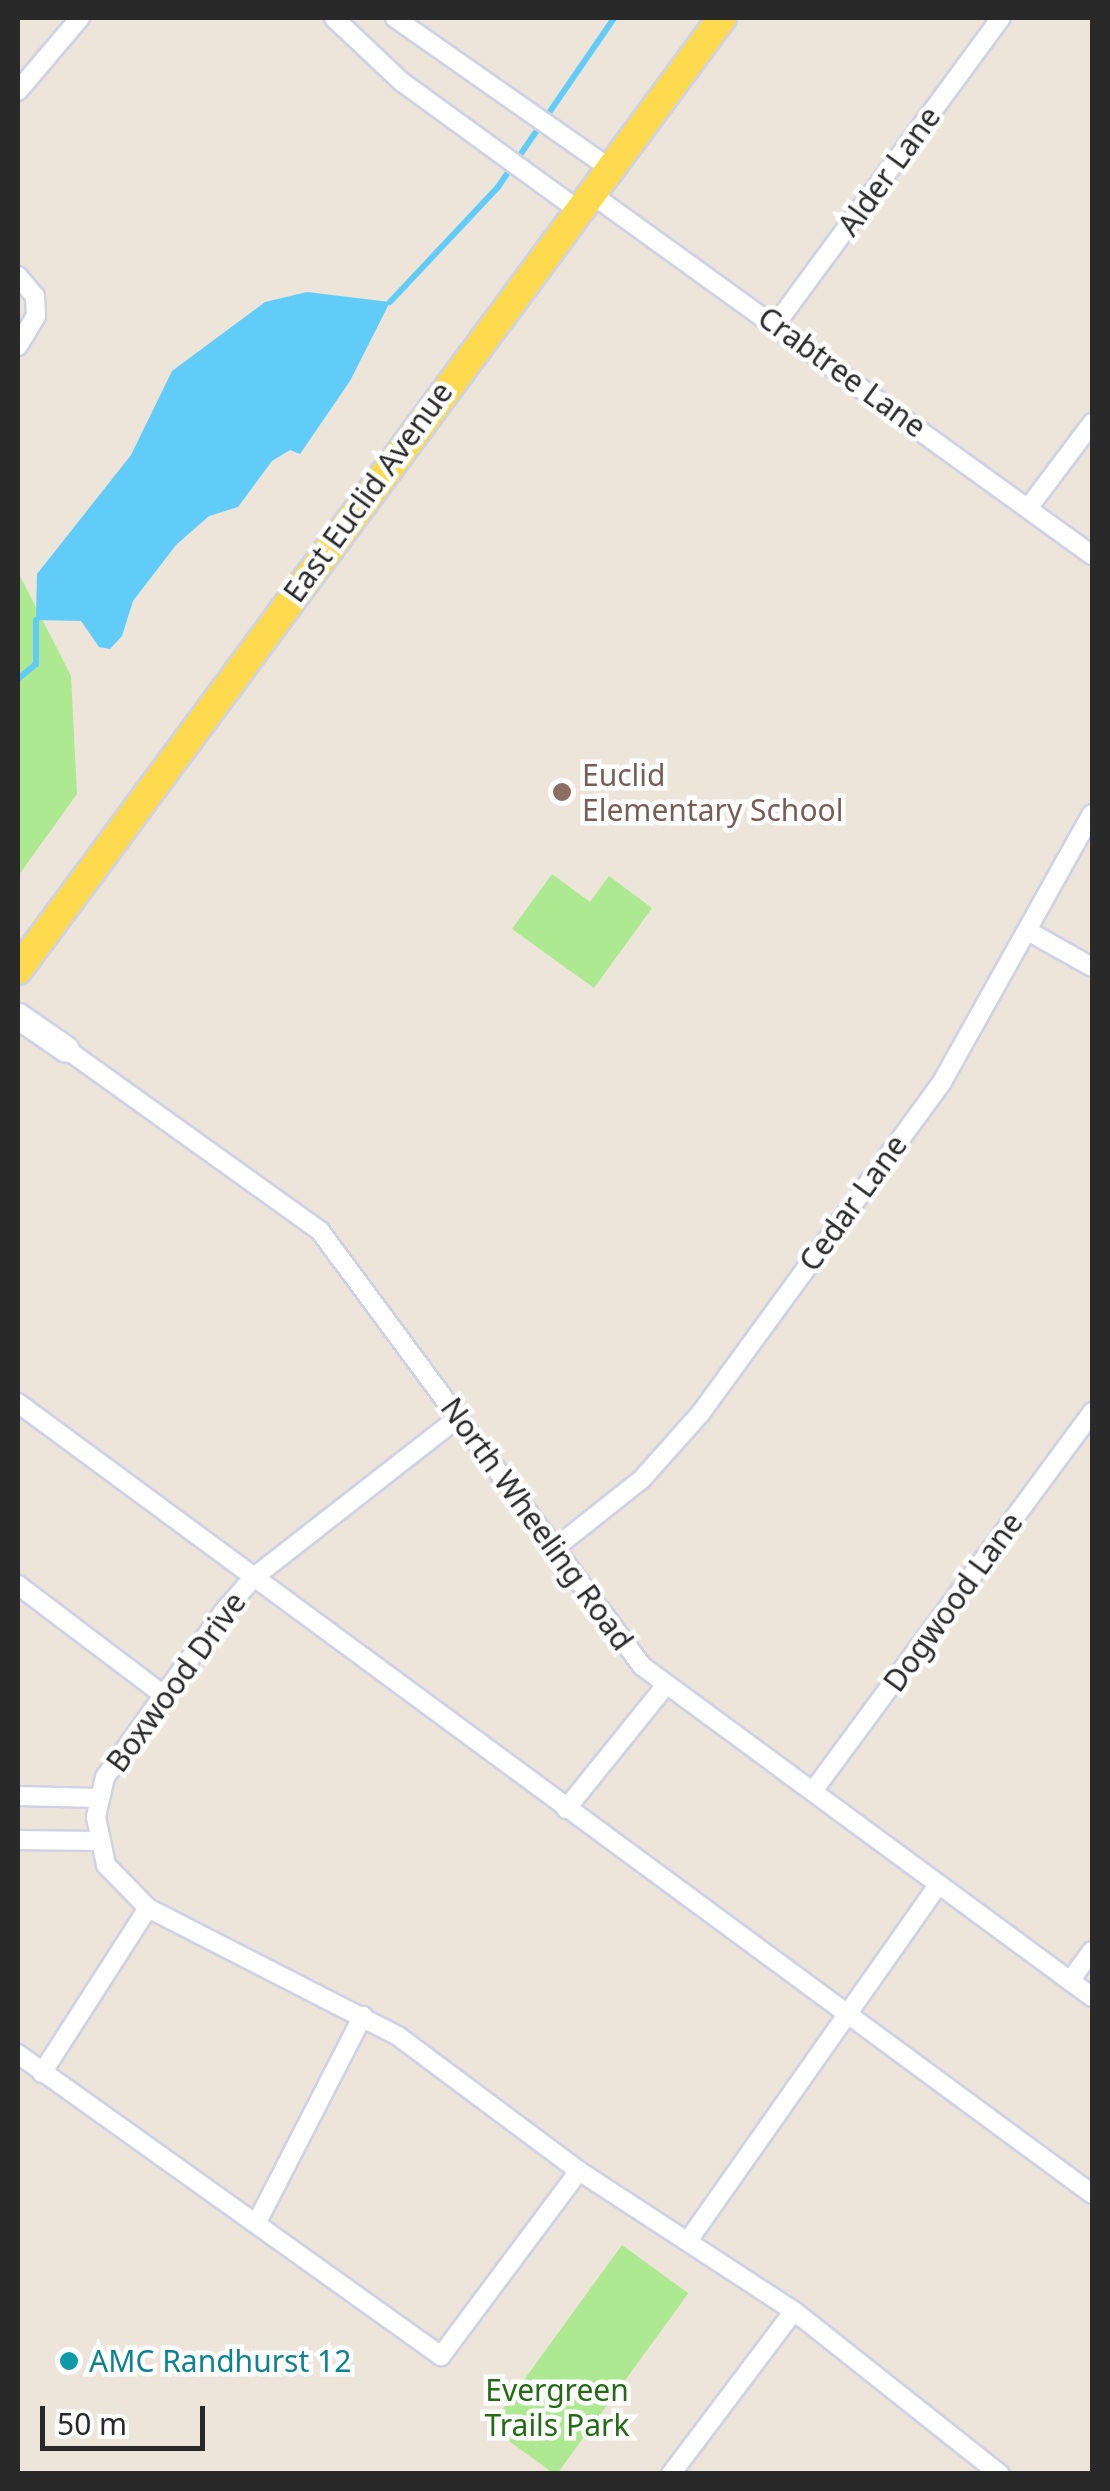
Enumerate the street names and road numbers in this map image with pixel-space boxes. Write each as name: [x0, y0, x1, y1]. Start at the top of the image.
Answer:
street label: Alder Lane: [830, 100, 948, 242]
street label: Crabtree Lane: [751, 299, 933, 445]
street label: East Euclid Avenue: [276, 375, 460, 609]
street label: Cedar Lane: [792, 1128, 914, 1278]
street label: North Wheeling Road: [433, 1391, 641, 1657]
street label: Dogwood Lane: [876, 1505, 1030, 1699]
street label: Boxwood Drive: [99, 1585, 253, 1779]

